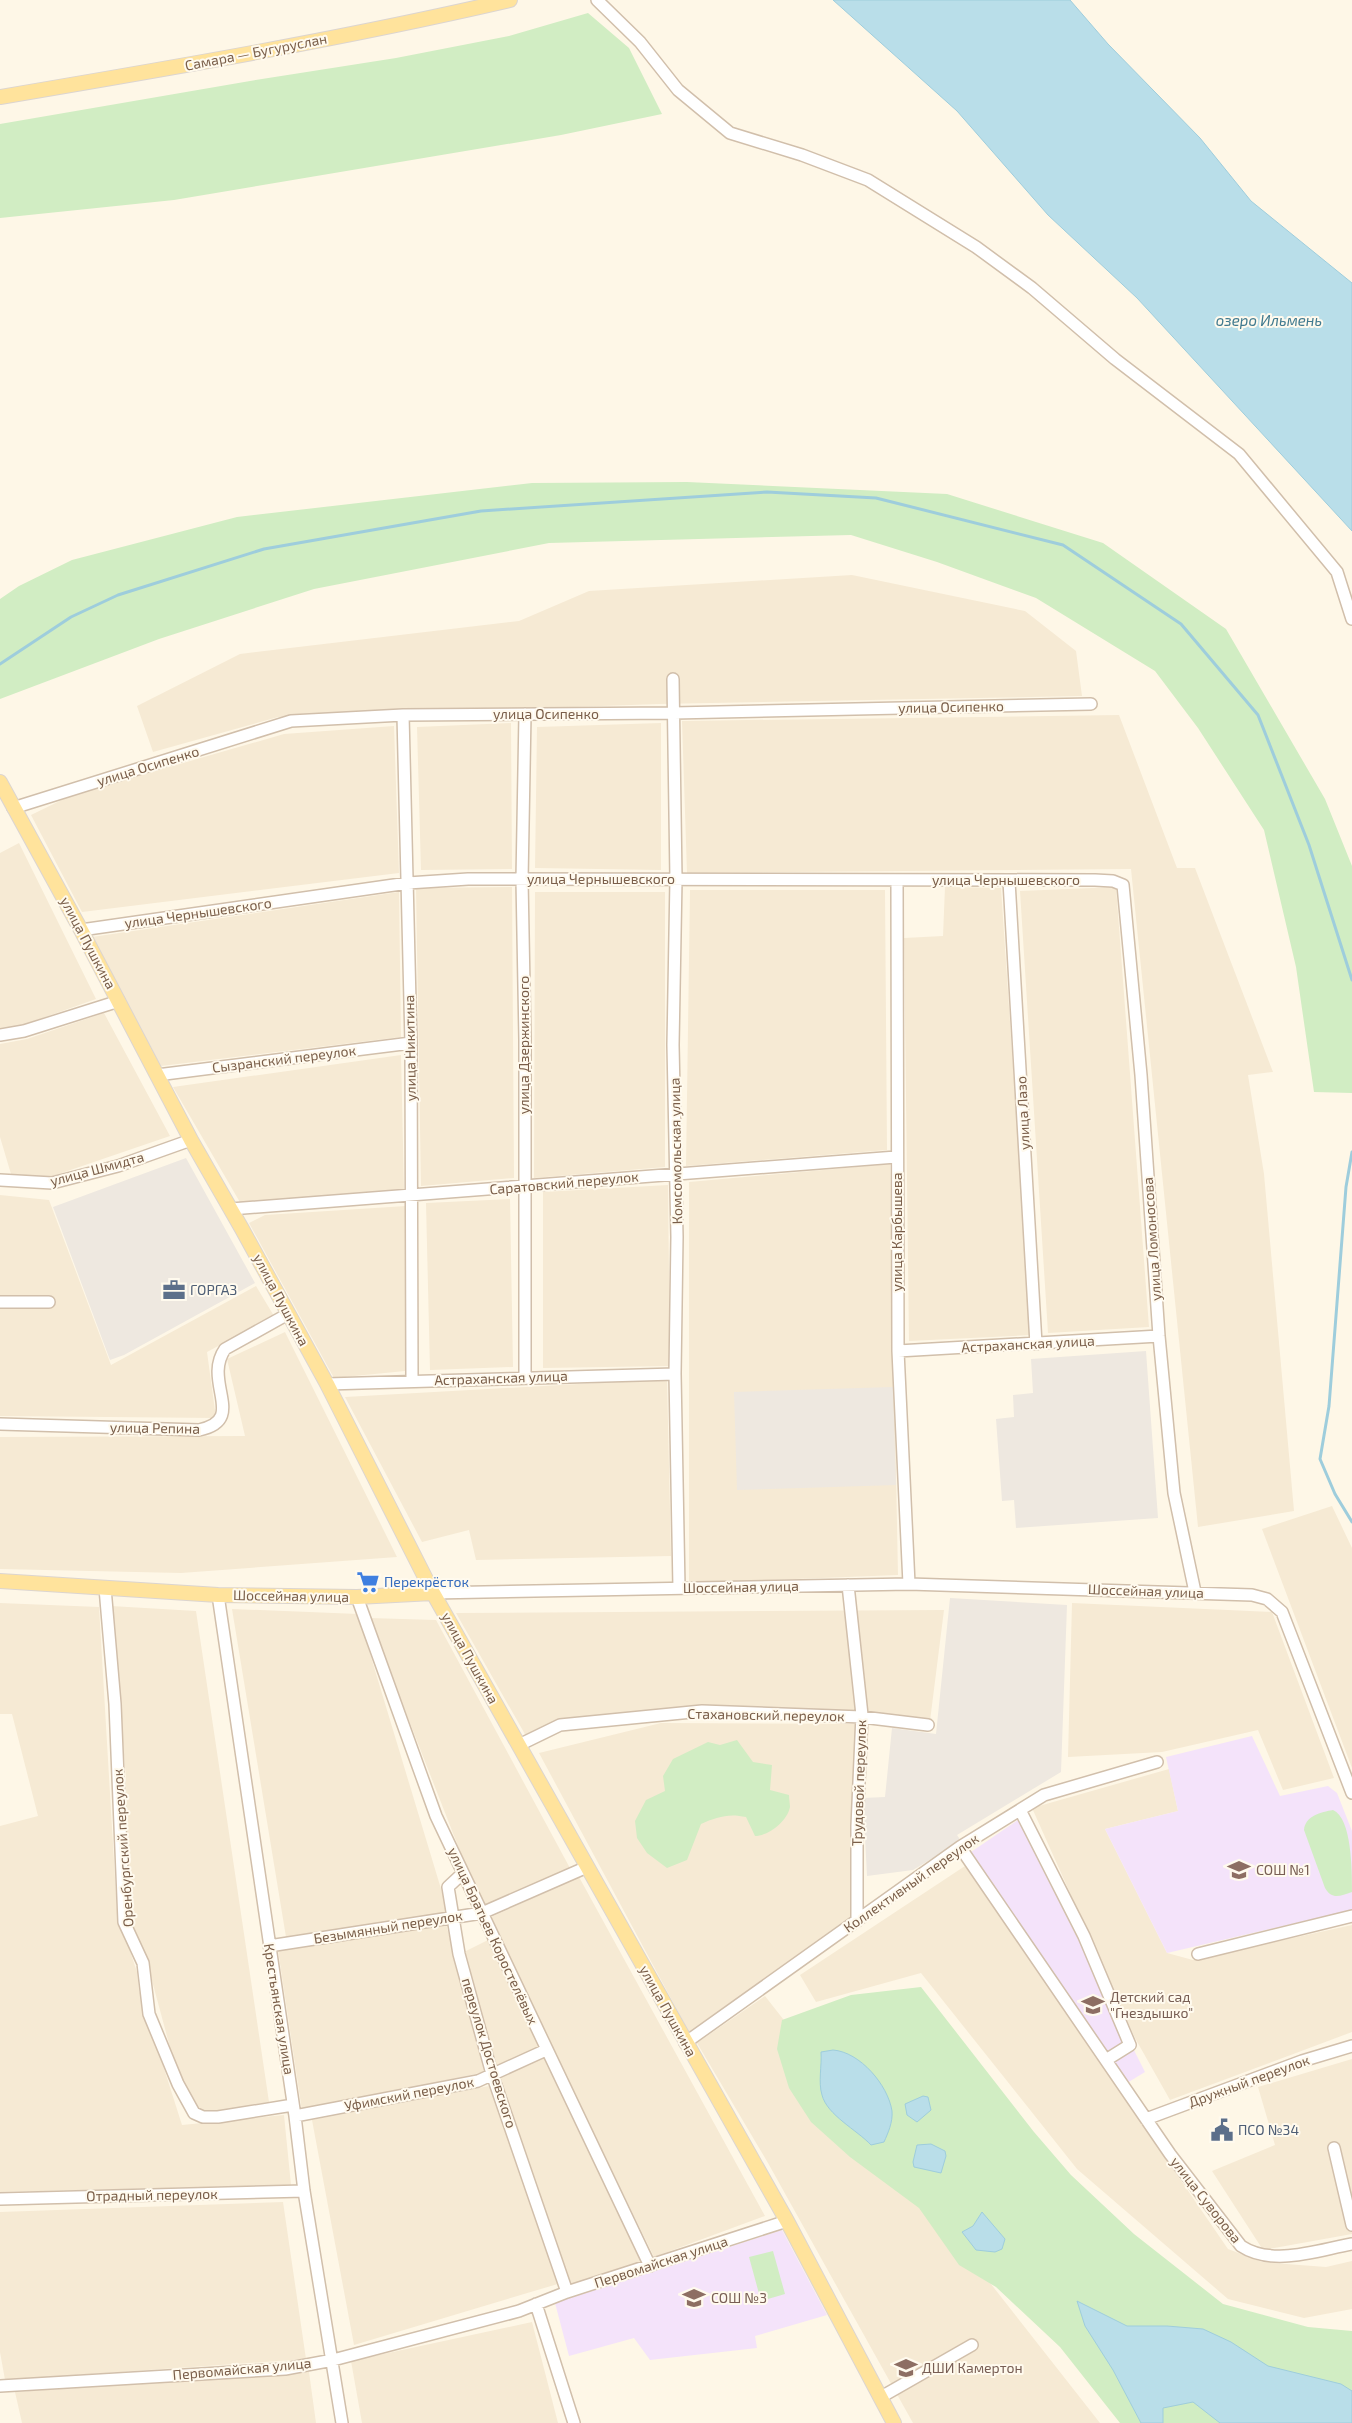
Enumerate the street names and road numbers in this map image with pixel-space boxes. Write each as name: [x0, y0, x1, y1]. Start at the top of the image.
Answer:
street label: Самара — Бугуруслан: [183, 29, 328, 74]
street label: улица Осипенко: [898, 697, 1004, 716]
street label: улица Осипенко: [493, 705, 599, 722]
street label: улица Осипенко: [95, 742, 201, 789]
street label: улица Чернышевского: [527, 870, 675, 887]
street label: улица Чернышевского: [932, 871, 1080, 888]
street label: улица Пушкина: [57, 894, 120, 992]
street label: улица Чернышевского: [123, 894, 272, 931]
street label: улица Дзержинского: [515, 976, 532, 1114]
street label: улица Никитина: [400, 995, 419, 1101]
street label: Сызранский переулок: [211, 1041, 357, 1076]
street label: улица Лазо: [1012, 1076, 1033, 1150]
street label: Комсомольская улица: [666, 1077, 685, 1225]
street label: улица Шмидта: [48, 1148, 146, 1189]
street label: Саратовский переулок: [489, 1167, 640, 1197]
street label: улица Карбышева: [888, 1173, 905, 1291]
street label: улица Ломоносова: [1139, 1177, 1164, 1302]
street label: улица Пушкина: [250, 1251, 313, 1349]
street label: Астраханская улица: [961, 1332, 1095, 1355]
street label: Астраханская улица: [434, 1367, 568, 1388]
street label: улица Репина: [110, 1418, 200, 1437]
street label: Шоссейная улица: [683, 1577, 799, 1596]
street label: Шоссейная улица: [1088, 1580, 1204, 1601]
street label: Шоссейная улица: [233, 1586, 349, 1605]
street label: улица Пушкина: [438, 1609, 503, 1706]
street label: Стахановский переулок: [687, 1705, 845, 1724]
street label: Трудовой переулок: [848, 1719, 869, 1847]
street label: Оренбургский переулок: [108, 1768, 137, 1928]
street label: Коллективный переулок: [840, 1829, 982, 1936]
street label: улица Братьев Коростелёвых: [445, 1845, 542, 2028]
street label: Безымянный переулок: [312, 1906, 464, 1947]
street label: Крестьянская улица: [261, 1942, 298, 2076]
street label: улица Пушкина: [636, 1962, 701, 2059]
street label: переулок Достоевского: [459, 1976, 520, 2130]
street label: Дружный переулок: [1186, 2051, 1312, 2110]
street label: Уфимский переулок: [343, 2073, 476, 2114]
street label: улица Суворова: [1167, 2153, 1245, 2246]
street label: Отрадный переулок: [86, 2185, 218, 2204]
street label: Первомайская улица: [592, 2232, 730, 2291]
street label: Первомайская улица: [172, 2354, 312, 2383]

